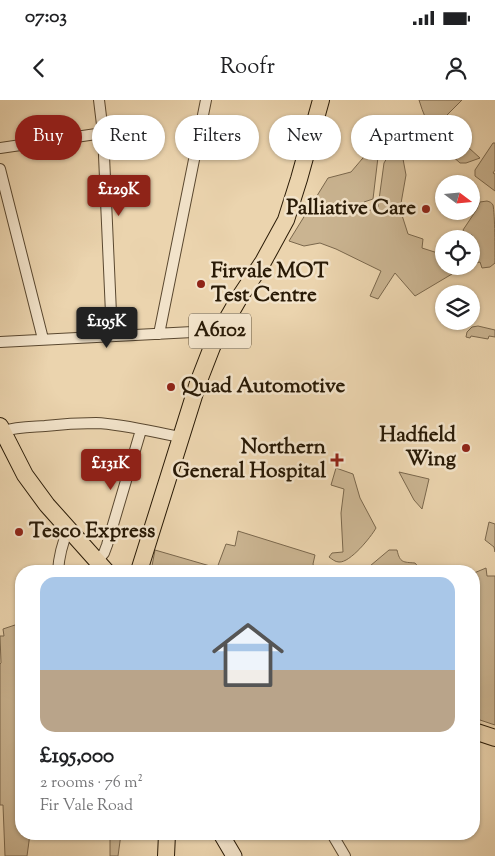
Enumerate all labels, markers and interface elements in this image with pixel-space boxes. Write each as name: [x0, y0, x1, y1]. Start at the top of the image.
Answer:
text: 07:03: [25, 4, 67, 31]
text: Roofr: [220, 52, 275, 84]
icon: back: [25, 54, 53, 82]
icon: person: [442, 54, 470, 82]
chip: Buy: [15, 115, 82, 160]
chip: Rent: [92, 115, 165, 160]
chip: Filters: [175, 115, 259, 160]
chip: New: [269, 115, 341, 160]
chip: Apartment: [351, 115, 472, 160]
pin: £129K: [84, 174, 154, 217]
north arrow: [435, 175, 480, 220]
map controls: [435, 175, 480, 330]
text: £129K: [98, 179, 140, 202]
place label: Palliative Care: [286, 194, 416, 224]
marker: Palliative Care: [420, 203, 432, 215]
button: locate: [435, 230, 480, 275]
place label: Firvale MOT Test Centre: [211, 257, 329, 311]
marker: Firvale MOT Test Centre: [195, 278, 207, 290]
button: layers: [435, 285, 480, 330]
pin: £195K: [72, 306, 142, 349]
text: £195K: [87, 311, 127, 334]
road number: A6102: [189, 314, 251, 348]
place label: Quad Automotive: [181, 372, 345, 402]
marker: Quad Automotive: [165, 381, 177, 393]
place label: Hadfield Wing: [380, 421, 457, 475]
place label: Northern General Hospital: [173, 433, 327, 487]
marker: Hadfield Wing: [460, 442, 472, 454]
pin: £131K: [76, 448, 146, 491]
text: £131K: [92, 453, 130, 476]
marker: Northern General Hospital: [330, 453, 344, 467]
place label: Tesco Express: [29, 517, 155, 547]
marker: Tesco Express: [13, 526, 25, 538]
icon: home: [203, 610, 293, 700]
text: £195,000: [40, 742, 114, 772]
text: 2 rooms · 76 m²: [40, 772, 143, 795]
text: Fir Vale Road: [40, 795, 133, 818]

